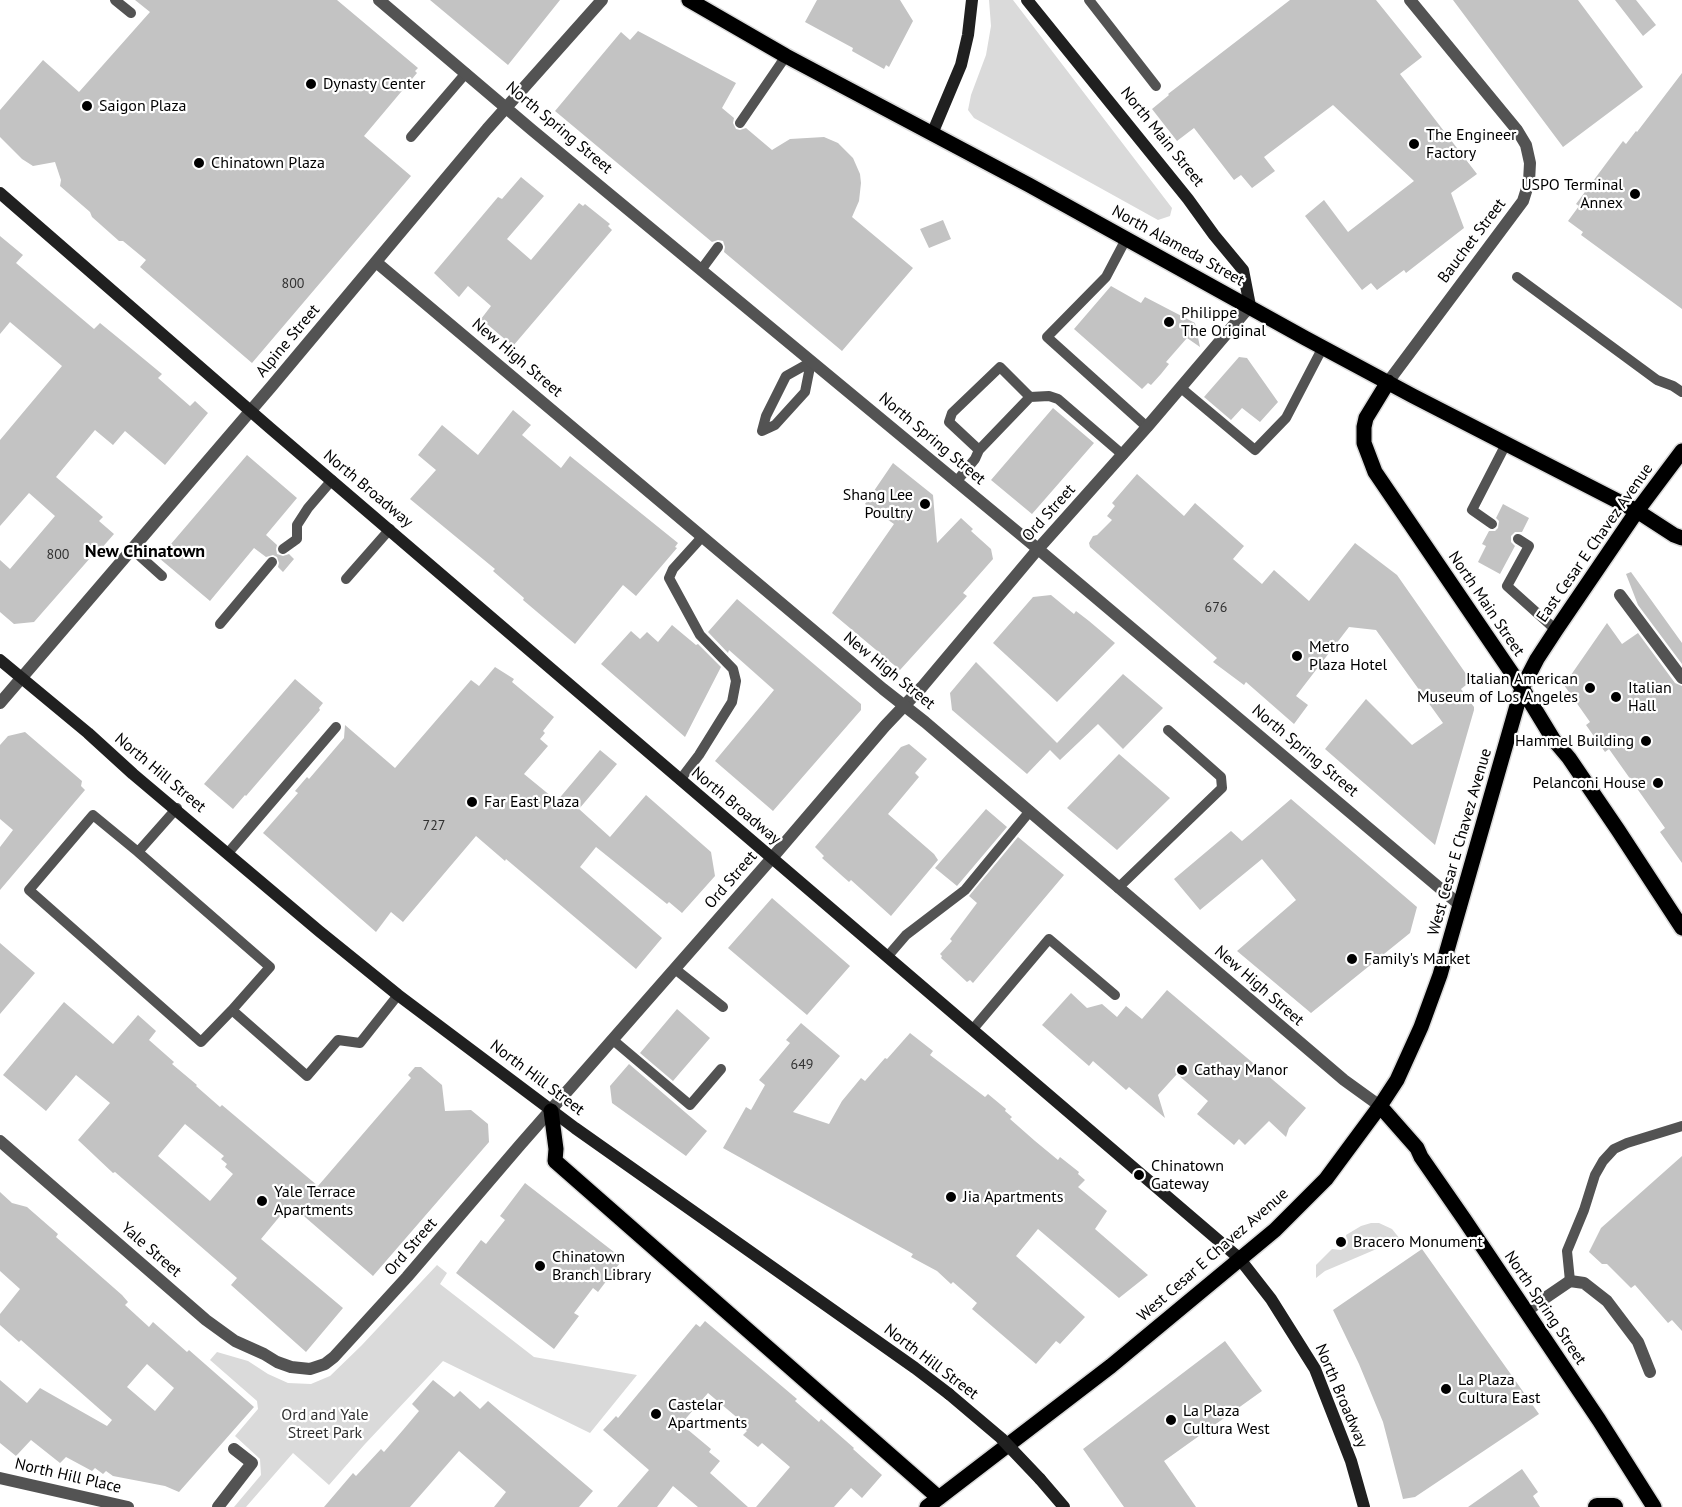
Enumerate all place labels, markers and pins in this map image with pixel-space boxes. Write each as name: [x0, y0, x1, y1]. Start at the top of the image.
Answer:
place label: Dynasty Center: [323, 74, 426, 94]
marker: Dynasty Center: [304, 77, 318, 91]
place label: Saigon Plaza: [99, 96, 187, 116]
marker: Saigon Plaza: [80, 99, 94, 113]
place label: The Engineer Factory: [1426, 125, 1517, 163]
marker: The Engineer Factory: [1407, 137, 1421, 151]
place label: Chinatown Plaza: [211, 153, 325, 173]
marker: Chinatown Plaza: [192, 156, 206, 170]
place label: USPO Terminal Annex: [1521, 175, 1623, 213]
marker: USPO Terminal Annex: [1628, 187, 1642, 201]
place label: Philippe The Original: [1181, 303, 1266, 341]
marker: Philippe The Original: [1162, 315, 1176, 329]
place label: Shang Lee Poultry: [843, 485, 913, 523]
marker: Shang Lee Poultry: [918, 497, 932, 511]
place label: Metro Plaza Hotel: [1309, 637, 1387, 675]
marker: Metro Plaza Hotel: [1290, 649, 1304, 663]
place label: Italian American Museum of Los Angeles: [1417, 669, 1578, 707]
place label: Italian Hall: [1628, 678, 1672, 716]
marker: Italian American Museum of Los Angeles: [1583, 681, 1597, 695]
marker: Italian Hall: [1609, 690, 1623, 704]
place label: Hammel Building: [1515, 731, 1634, 751]
marker: Hammel Building: [1639, 734, 1653, 748]
place label: Pelanconi House: [1533, 773, 1646, 793]
marker: Pelanconi House: [1651, 776, 1665, 790]
place label: Far East Plaza: [484, 792, 580, 812]
marker: Far East Plaza: [465, 795, 479, 809]
place label: Family's Market: [1364, 949, 1470, 969]
marker: Family's Market: [1345, 952, 1359, 966]
place label: Cathay Manor: [1194, 1060, 1288, 1080]
marker: Cathay Manor: [1175, 1063, 1189, 1077]
place label: Chinatown Gateway: [1151, 1156, 1224, 1194]
marker: Chinatown Gateway: [1132, 1168, 1146, 1182]
place label: Yale Terrace Apartments: [274, 1182, 356, 1220]
place label: Jia Apartments: [963, 1187, 1063, 1207]
marker: Jia Apartments: [944, 1190, 958, 1204]
marker: Yale Terrace Apartments: [255, 1194, 269, 1208]
place label: Bracero Monument: [1353, 1232, 1483, 1252]
marker: Bracero Monument: [1334, 1235, 1348, 1249]
place label: Chinatown Branch Library: [552, 1247, 651, 1285]
marker: Chinatown Branch Library: [533, 1259, 547, 1273]
place label: La Plaza Cultura East: [1458, 1370, 1541, 1408]
marker: La Plaza Cultura East: [1439, 1382, 1453, 1396]
place label: Castelar Apartments: [668, 1395, 747, 1433]
place label: La Plaza Cultura West: [1183, 1401, 1270, 1439]
marker: Castelar Apartments: [649, 1407, 663, 1421]
marker: La Plaza Cultura West: [1164, 1413, 1178, 1427]

